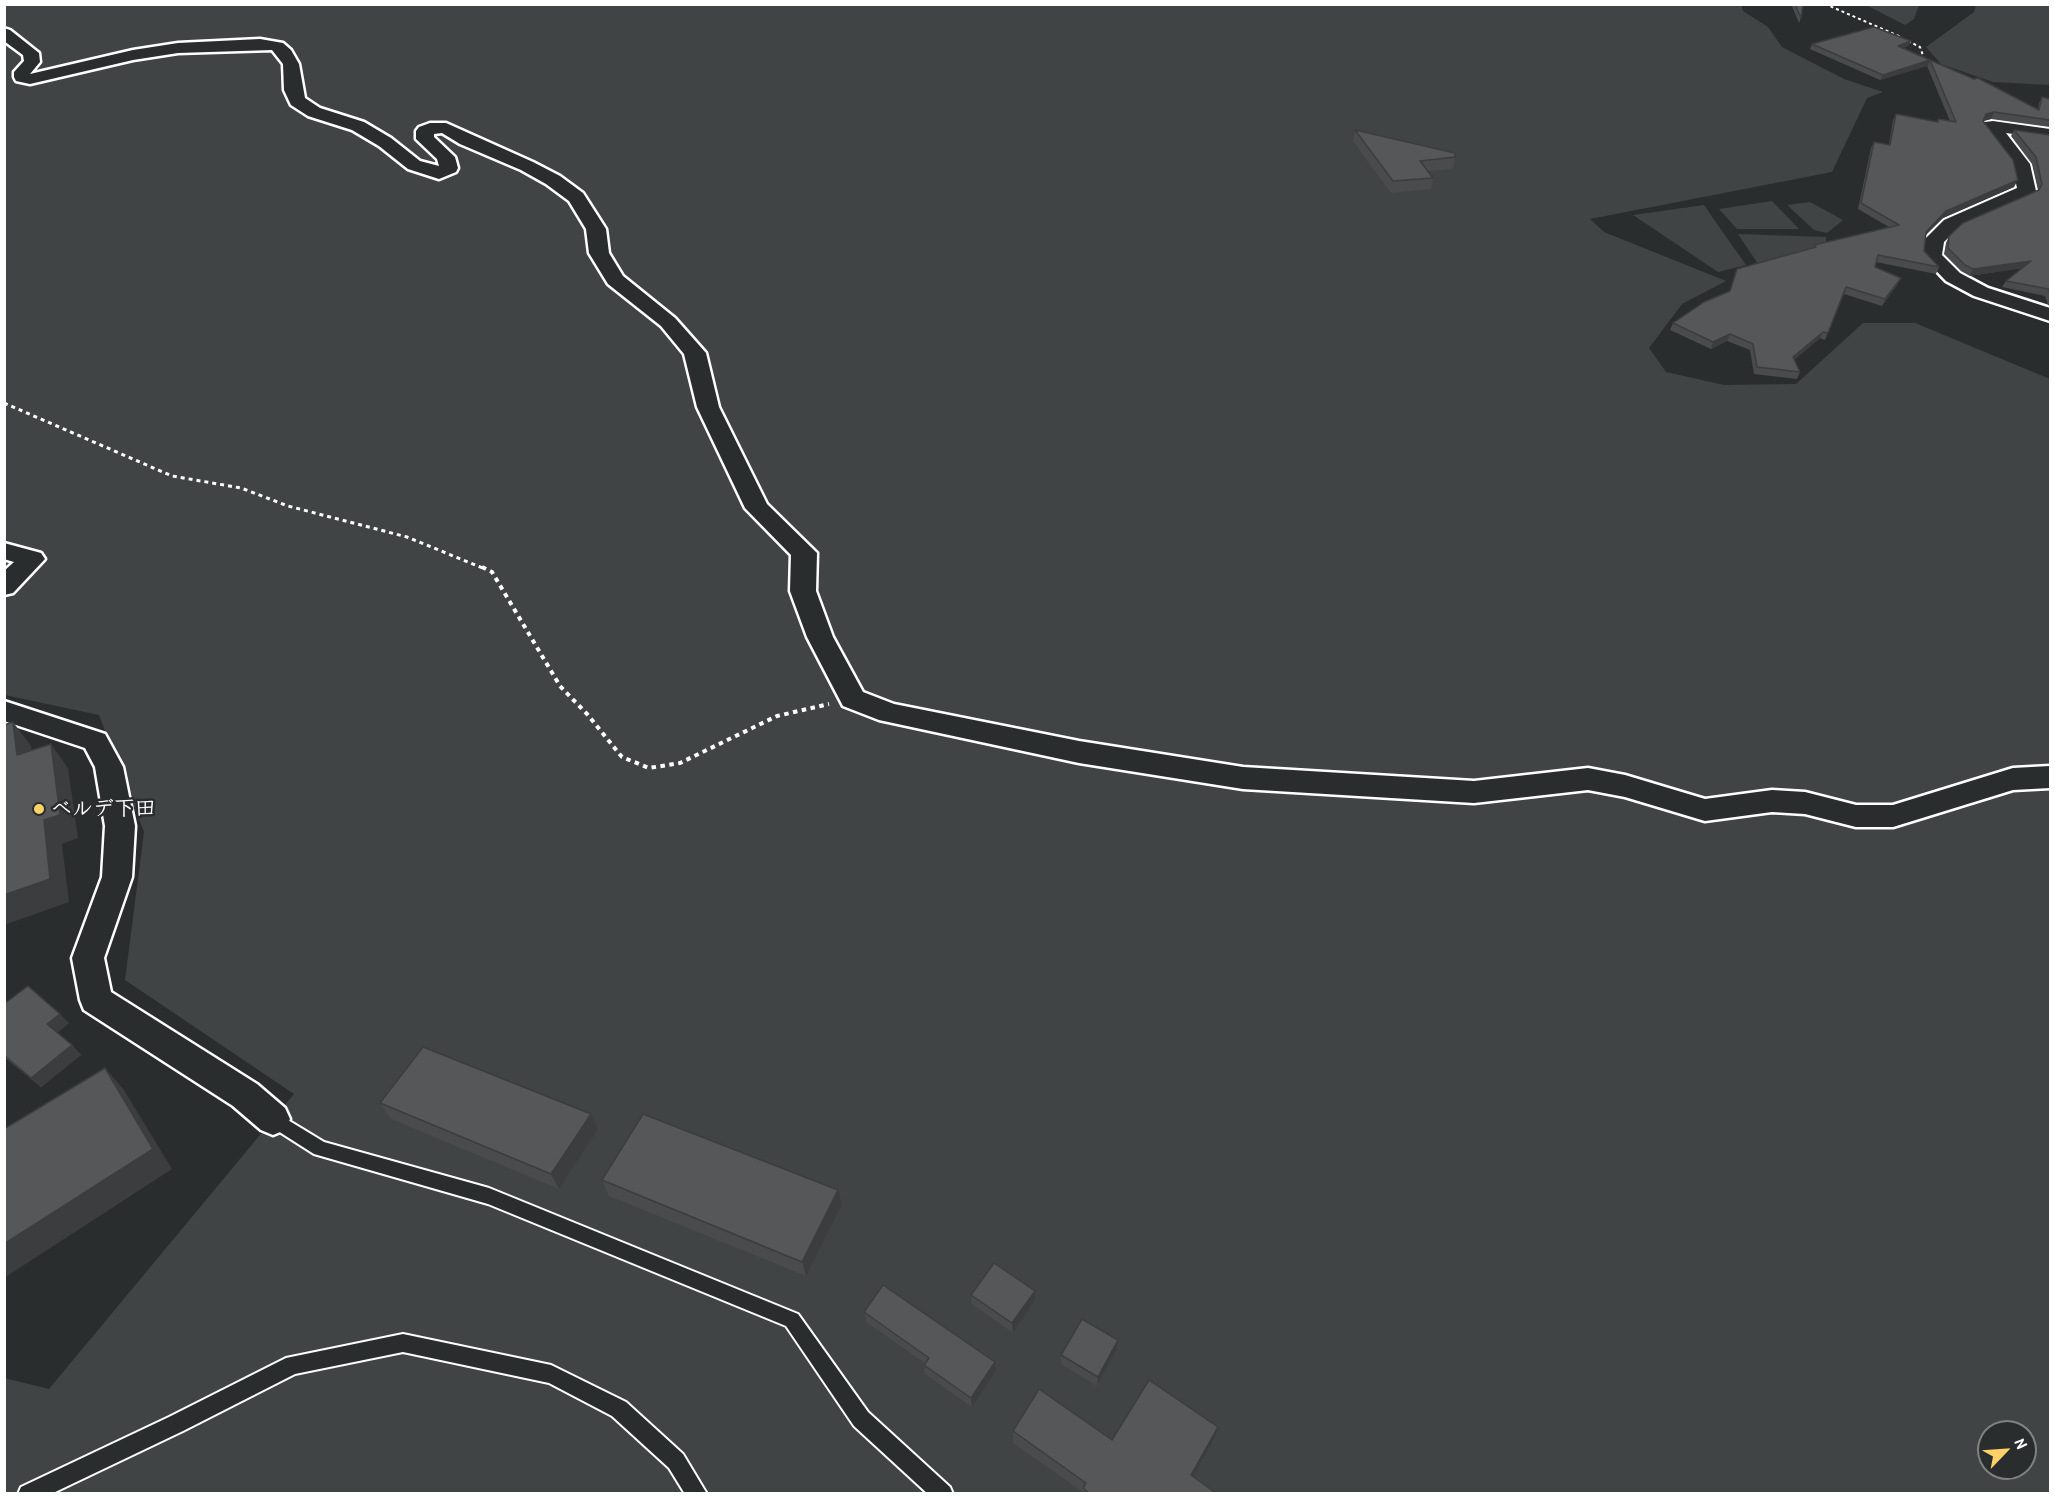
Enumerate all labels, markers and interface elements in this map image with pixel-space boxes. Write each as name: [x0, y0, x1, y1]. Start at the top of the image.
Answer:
place label: ベルデ下田: [51, 796, 156, 822]
marker: ベルデ下田: [32, 802, 46, 816]
north arrow: [1977, 1420, 2037, 1480]
text: N: [2010, 1435, 2033, 1452]

